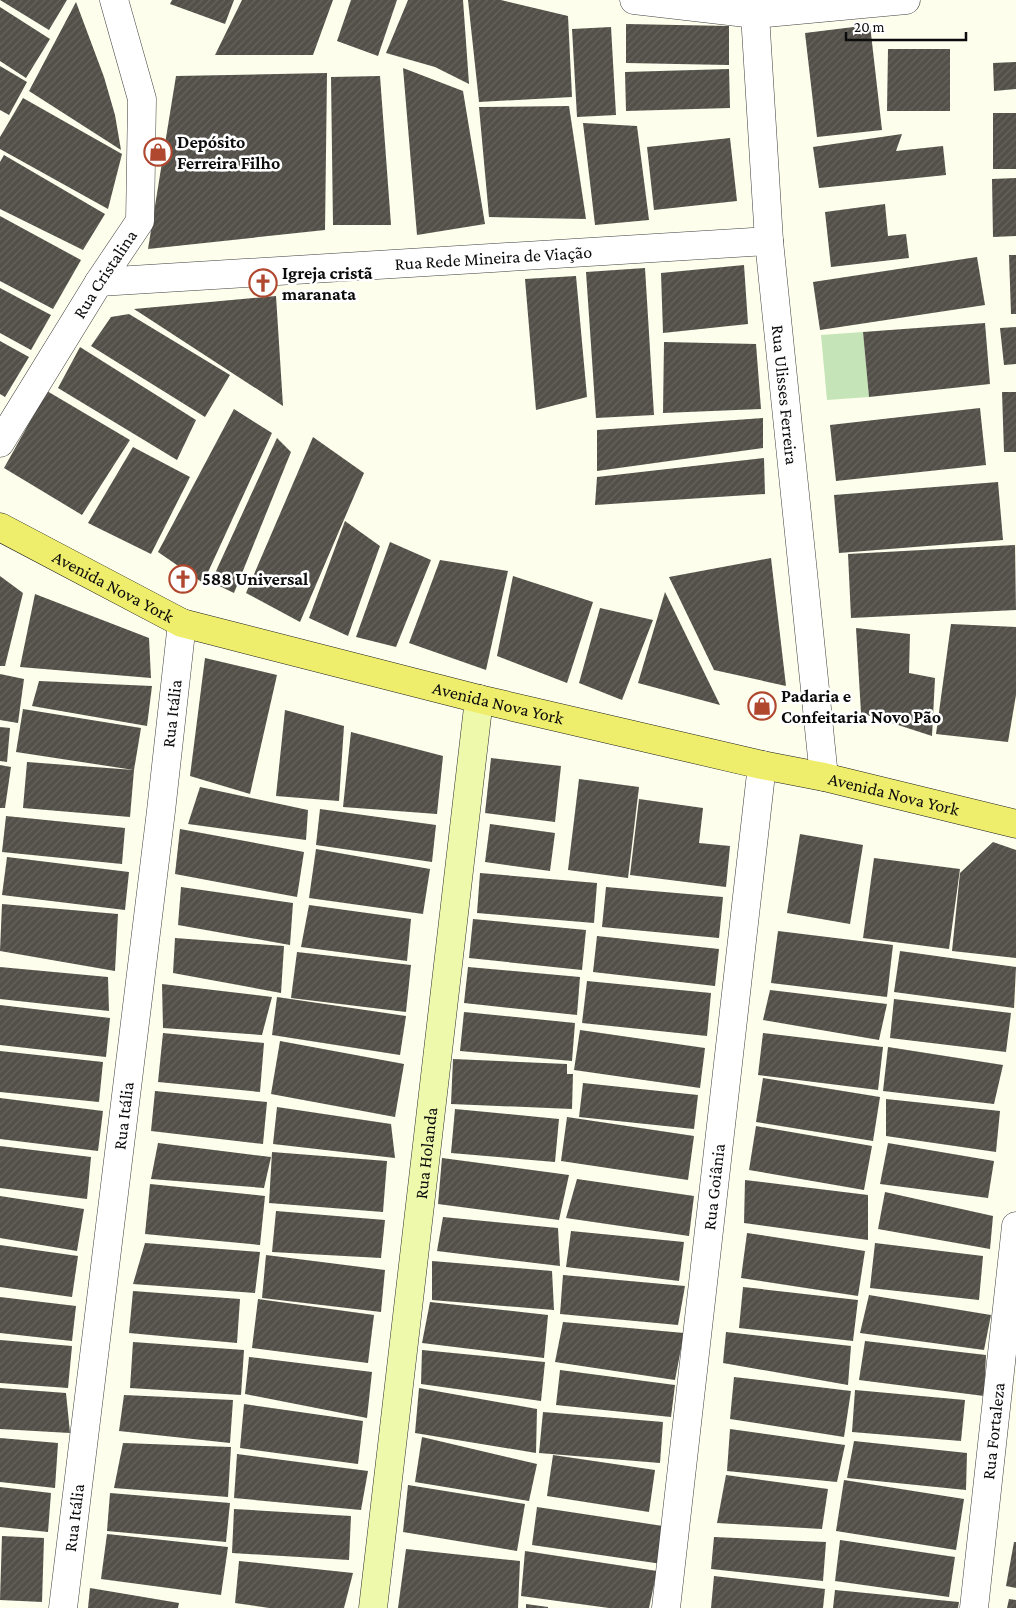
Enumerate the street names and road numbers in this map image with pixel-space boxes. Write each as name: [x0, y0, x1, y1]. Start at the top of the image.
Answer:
street label: Rua Cristalina: [69, 226, 141, 322]
street label: Rua Rede Mineira de Viação: [394, 242, 593, 274]
street label: Rua Ulisses Ferreira: [768, 324, 802, 466]
street label: Avenida Nova York: [49, 547, 178, 627]
street label: Rua Itália: [158, 678, 186, 749]
street label: Avenida Nova York: [431, 678, 566, 729]
street label: Avenida Nova York: [826, 768, 962, 820]
street label: Rua Itália: [109, 1080, 138, 1151]
street label: Rua Holanda: [411, 1106, 441, 1200]
street label: Rua Goiânia: [699, 1142, 729, 1231]
street label: Rua Fortaleza: [978, 1381, 1009, 1481]
street label: Rua Itália: [60, 1482, 88, 1553]

